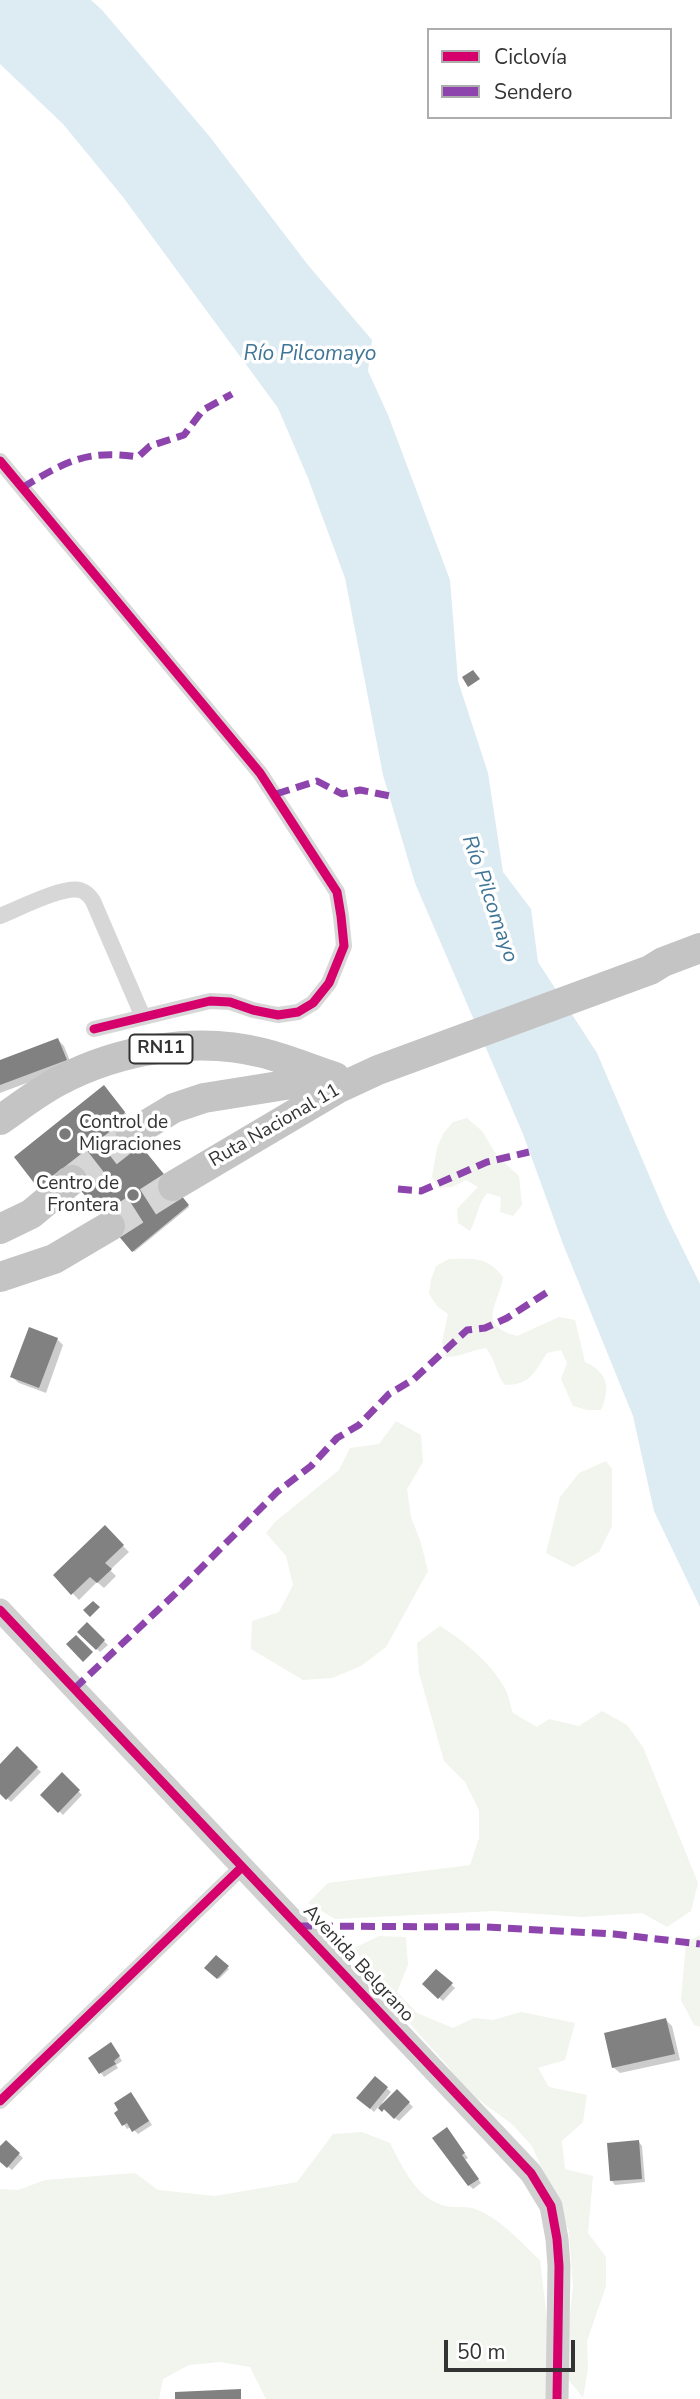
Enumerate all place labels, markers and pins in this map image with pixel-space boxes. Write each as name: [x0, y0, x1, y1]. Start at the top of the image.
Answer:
place label: Control de Migraciones: [79, 1112, 181, 1156]
marker: Control de Migraciones: [57, 1126, 73, 1142]
place label: Centro de Frontera: [36, 1173, 119, 1217]
marker: Centro de Frontera: [125, 1187, 141, 1203]

